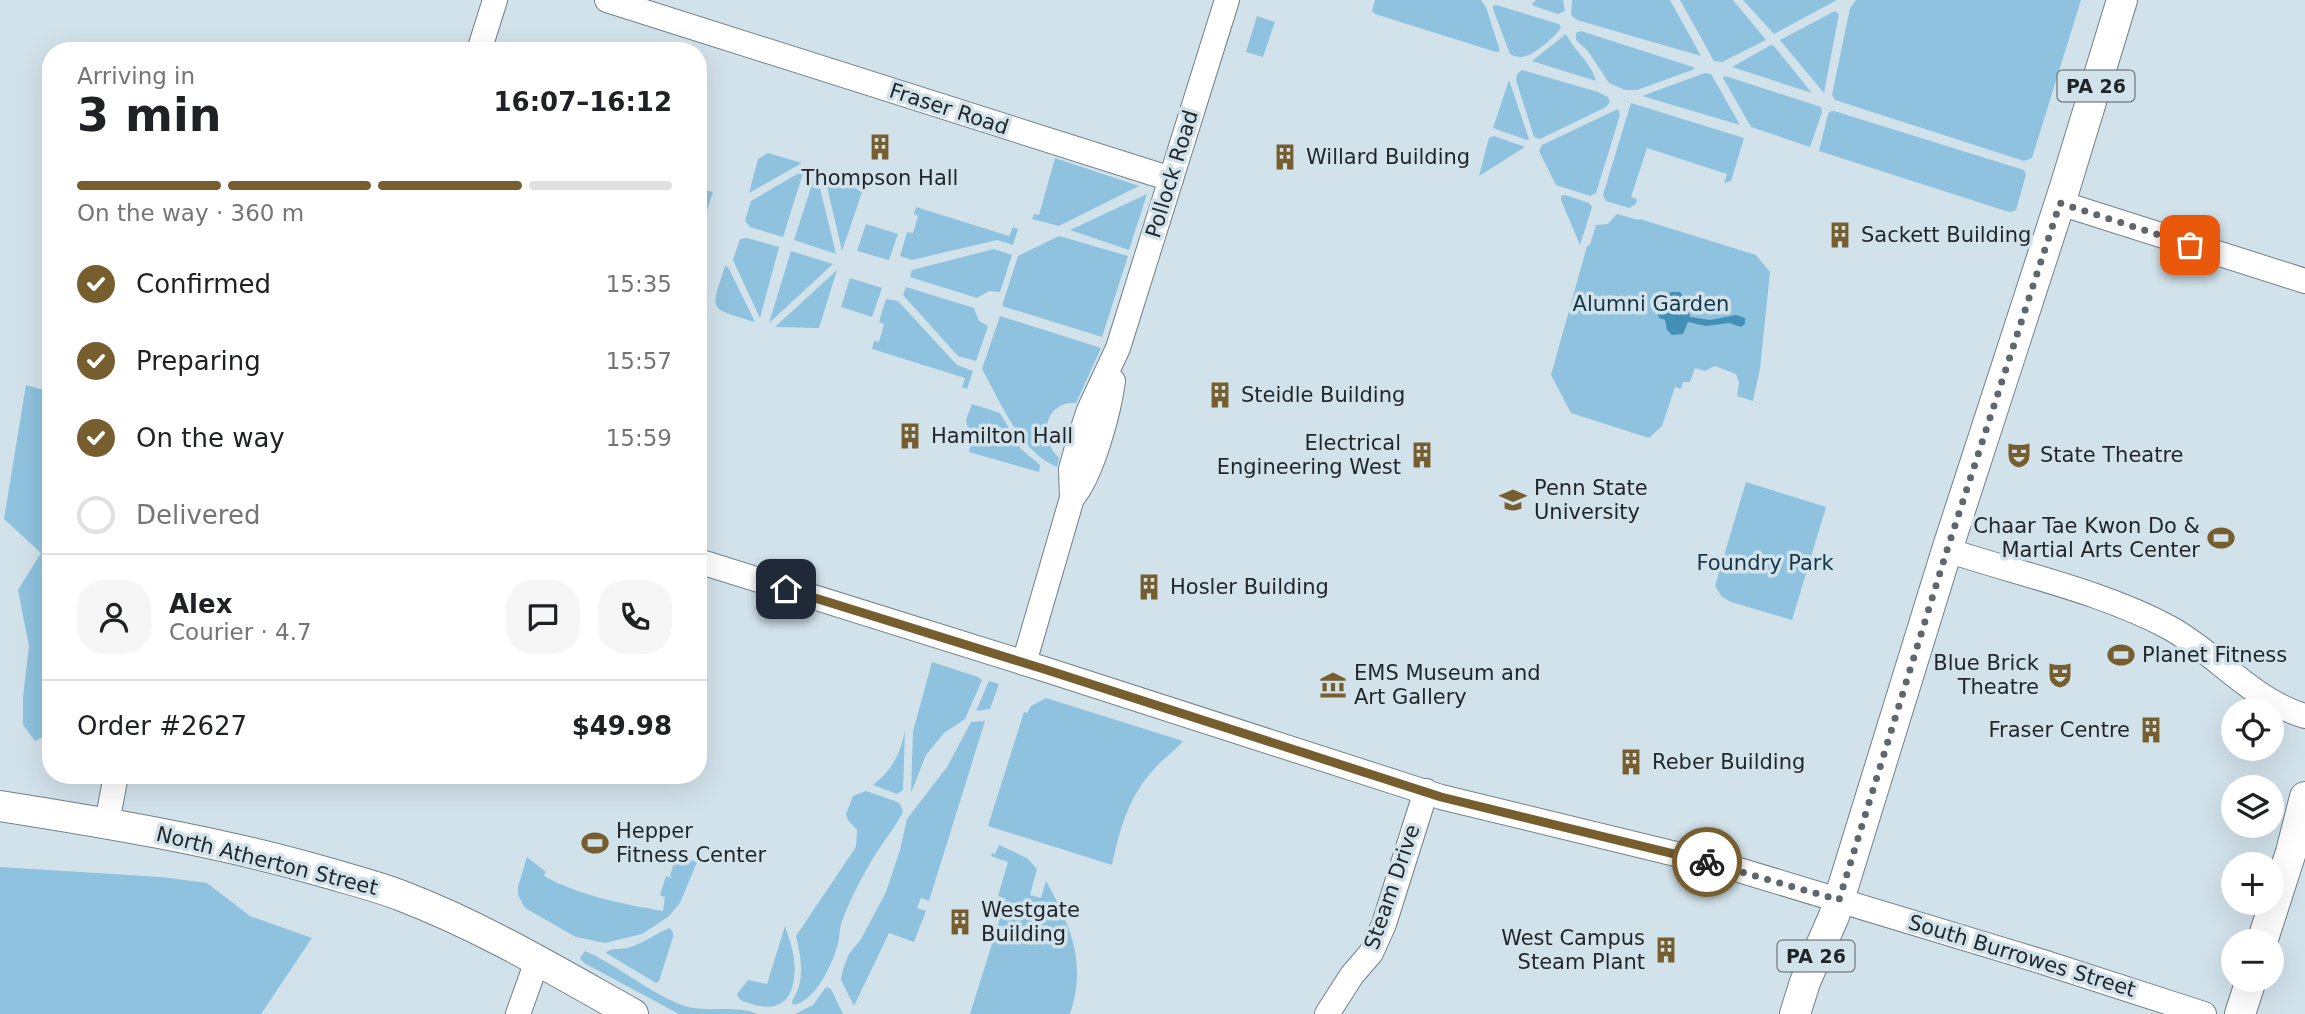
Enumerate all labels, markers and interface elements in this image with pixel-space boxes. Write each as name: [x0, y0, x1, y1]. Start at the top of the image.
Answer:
text: Arriving in: [77, 63, 195, 89]
road number: PA 26: [2058, 71, 2134, 102]
street label: Fraser Road: [886, 78, 1012, 140]
text: 16:07–16:12: [493, 87, 672, 117]
text: 3 min: [77, 88, 221, 142]
street label: Pollock Road: [1141, 107, 1203, 241]
building icon: Thompson Hall: [865, 132, 895, 162]
building icon: Willard Building: [1270, 142, 1300, 172]
place label: Willard Building: [1306, 145, 1470, 169]
place label: Thompson Hall: [801, 166, 958, 190]
text: On the way · 360 m: [77, 200, 304, 226]
pin: [2160, 215, 2220, 275]
building icon: Sackett Building: [1825, 220, 1855, 250]
place label: Sackett Building: [1861, 223, 2031, 247]
icon: bag: [2171, 226, 2209, 264]
icon: check: [77, 265, 115, 303]
text: Confirmed: [136, 269, 271, 299]
text: 15:35: [606, 271, 672, 297]
park label: Alumni Garden: [1573, 292, 1729, 316]
icon: check: [77, 342, 115, 380]
text: Preparing: [136, 346, 261, 376]
text: 15:57: [606, 348, 672, 374]
building icon: Steidle Building: [1205, 380, 1235, 410]
place label: Steidle Building: [1241, 383, 1405, 407]
icon: check: [77, 419, 115, 457]
building icon: Hamilton Hall: [895, 421, 925, 451]
text: On the way: [136, 423, 285, 453]
place label: Hamilton Hall: [931, 424, 1073, 448]
text: 15:59: [606, 425, 672, 451]
place label: Electrical Engineering West: [1217, 431, 1401, 479]
building icon: Electrical Engineering West: [1407, 440, 1437, 470]
theatre icon: State Theatre: [2004, 440, 2034, 470]
place label: State Theatre: [2040, 443, 2184, 467]
place label: Penn State University: [1534, 476, 1648, 524]
school or university icon: Penn State University: [1498, 485, 1528, 515]
text: Delivered: [136, 500, 260, 530]
place label: Chaar Tae Kwon Do & Martial Arts Center: [1973, 514, 2200, 562]
sports icon: Chaar Tae Kwon Do & Martial Arts Center: [2206, 523, 2236, 553]
park label: Foundry Park: [1696, 551, 1834, 575]
pin: [756, 559, 816, 619]
icon: home: [767, 570, 805, 608]
building icon: Hosler Building: [1134, 572, 1164, 602]
place label: Hosler Building: [1170, 575, 1329, 599]
button: person: [77, 580, 151, 654]
button: chat: [506, 580, 580, 654]
button: phone: [598, 580, 672, 654]
text: Alex: [169, 589, 232, 619]
text: Courier · 4.7: [169, 619, 312, 645]
sports icon: Planet Fitness: [2106, 640, 2136, 670]
place label: Planet Fitness: [2142, 643, 2287, 667]
place label: Blue Brick Theatre: [1933, 651, 2040, 699]
theatre icon: Blue Brick Theatre: [2045, 660, 2075, 690]
place label: EMS Museum and Art Gallery: [1354, 661, 1541, 709]
museum icon: EMS Museum and Art Gallery: [1318, 670, 1348, 700]
map controls: [2221, 698, 2284, 992]
button: locate: [2221, 698, 2284, 761]
text: Order #2627: [77, 711, 247, 741]
text: $49.98: [572, 711, 672, 741]
building icon: Fraser Centre: [2136, 715, 2166, 745]
place label: Fraser Centre: [1989, 718, 2130, 742]
building icon: Reber Building: [1616, 747, 1646, 777]
place label: Reber Building: [1652, 750, 1805, 774]
button: layers: [2221, 775, 2284, 838]
place label: Hepper Fitness Center: [616, 819, 766, 867]
street label: Steam Drive: [1359, 821, 1425, 953]
street label: North Atherton Street: [154, 822, 380, 900]
courier: [1672, 827, 1742, 897]
sports icon: Hepper Fitness Center: [580, 828, 610, 858]
icon: bike: [1688, 843, 1726, 881]
button: +: [2221, 852, 2284, 915]
place label: Westgate Building: [981, 898, 1080, 946]
building icon: Westgate Building: [945, 907, 975, 937]
street label: South Burrowes Street: [1906, 910, 2138, 1002]
place label: West Campus Steam Plant: [1501, 926, 1645, 974]
button: −: [2221, 929, 2284, 992]
building icon: West Campus Steam Plant: [1651, 935, 1681, 965]
road number: PA 26: [1778, 940, 1854, 972]

